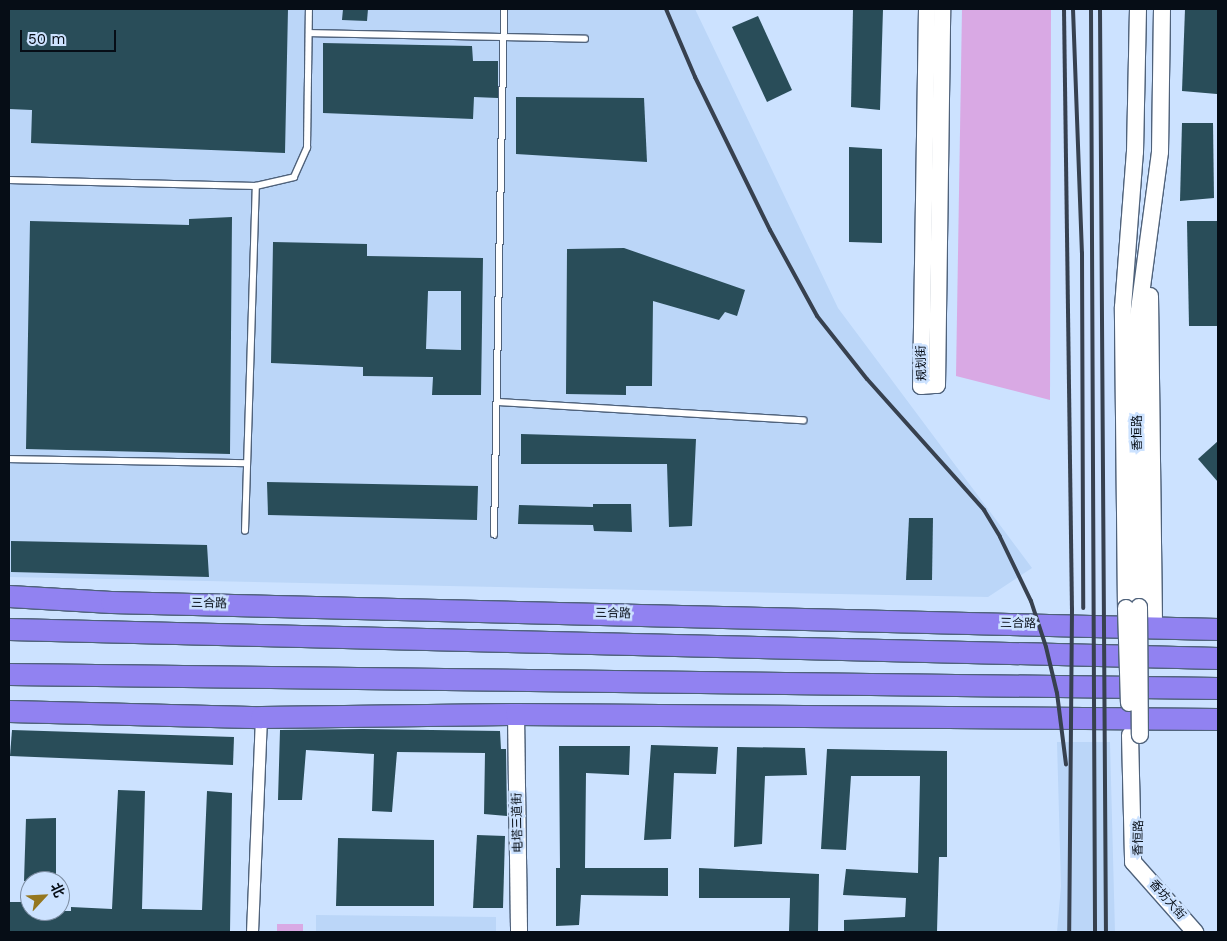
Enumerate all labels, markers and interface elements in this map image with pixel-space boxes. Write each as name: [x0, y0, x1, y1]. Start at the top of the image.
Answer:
scale bar: [22, 20, 119, 52]
text: 50 m: [28, 30, 65, 48]
street label: 规划街: [914, 345, 930, 381]
street label: 香恒路: [1131, 415, 1145, 451]
street label: 三合路: [191, 596, 227, 612]
street label: 三合路: [595, 606, 631, 622]
street label: 三合路: [1000, 616, 1036, 632]
street label: 电塔三道街: [510, 793, 526, 853]
street label: 香恒路: [1131, 820, 1147, 856]
north arrow: [20, 871, 70, 921]
street label: 香坊大街: [1146, 877, 1188, 923]
text: 北: [47, 880, 68, 900]

